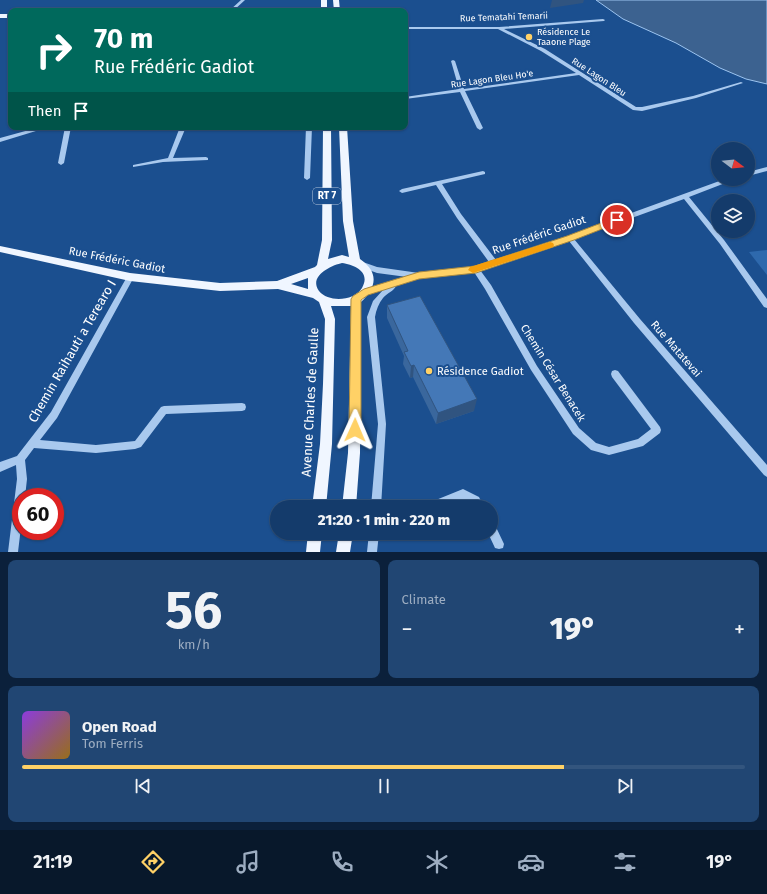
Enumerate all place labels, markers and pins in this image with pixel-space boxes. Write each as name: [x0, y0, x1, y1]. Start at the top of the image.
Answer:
place label: Résidence Le Taaone Plage: [537, 27, 591, 47]
marker: Résidence Le Taaone Plage: [524, 32, 534, 42]
pin: [600, 203, 634, 237]
place label: Résidence Gadiot: [437, 365, 524, 378]
marker: Résidence Gadiot: [424, 366, 434, 376]

